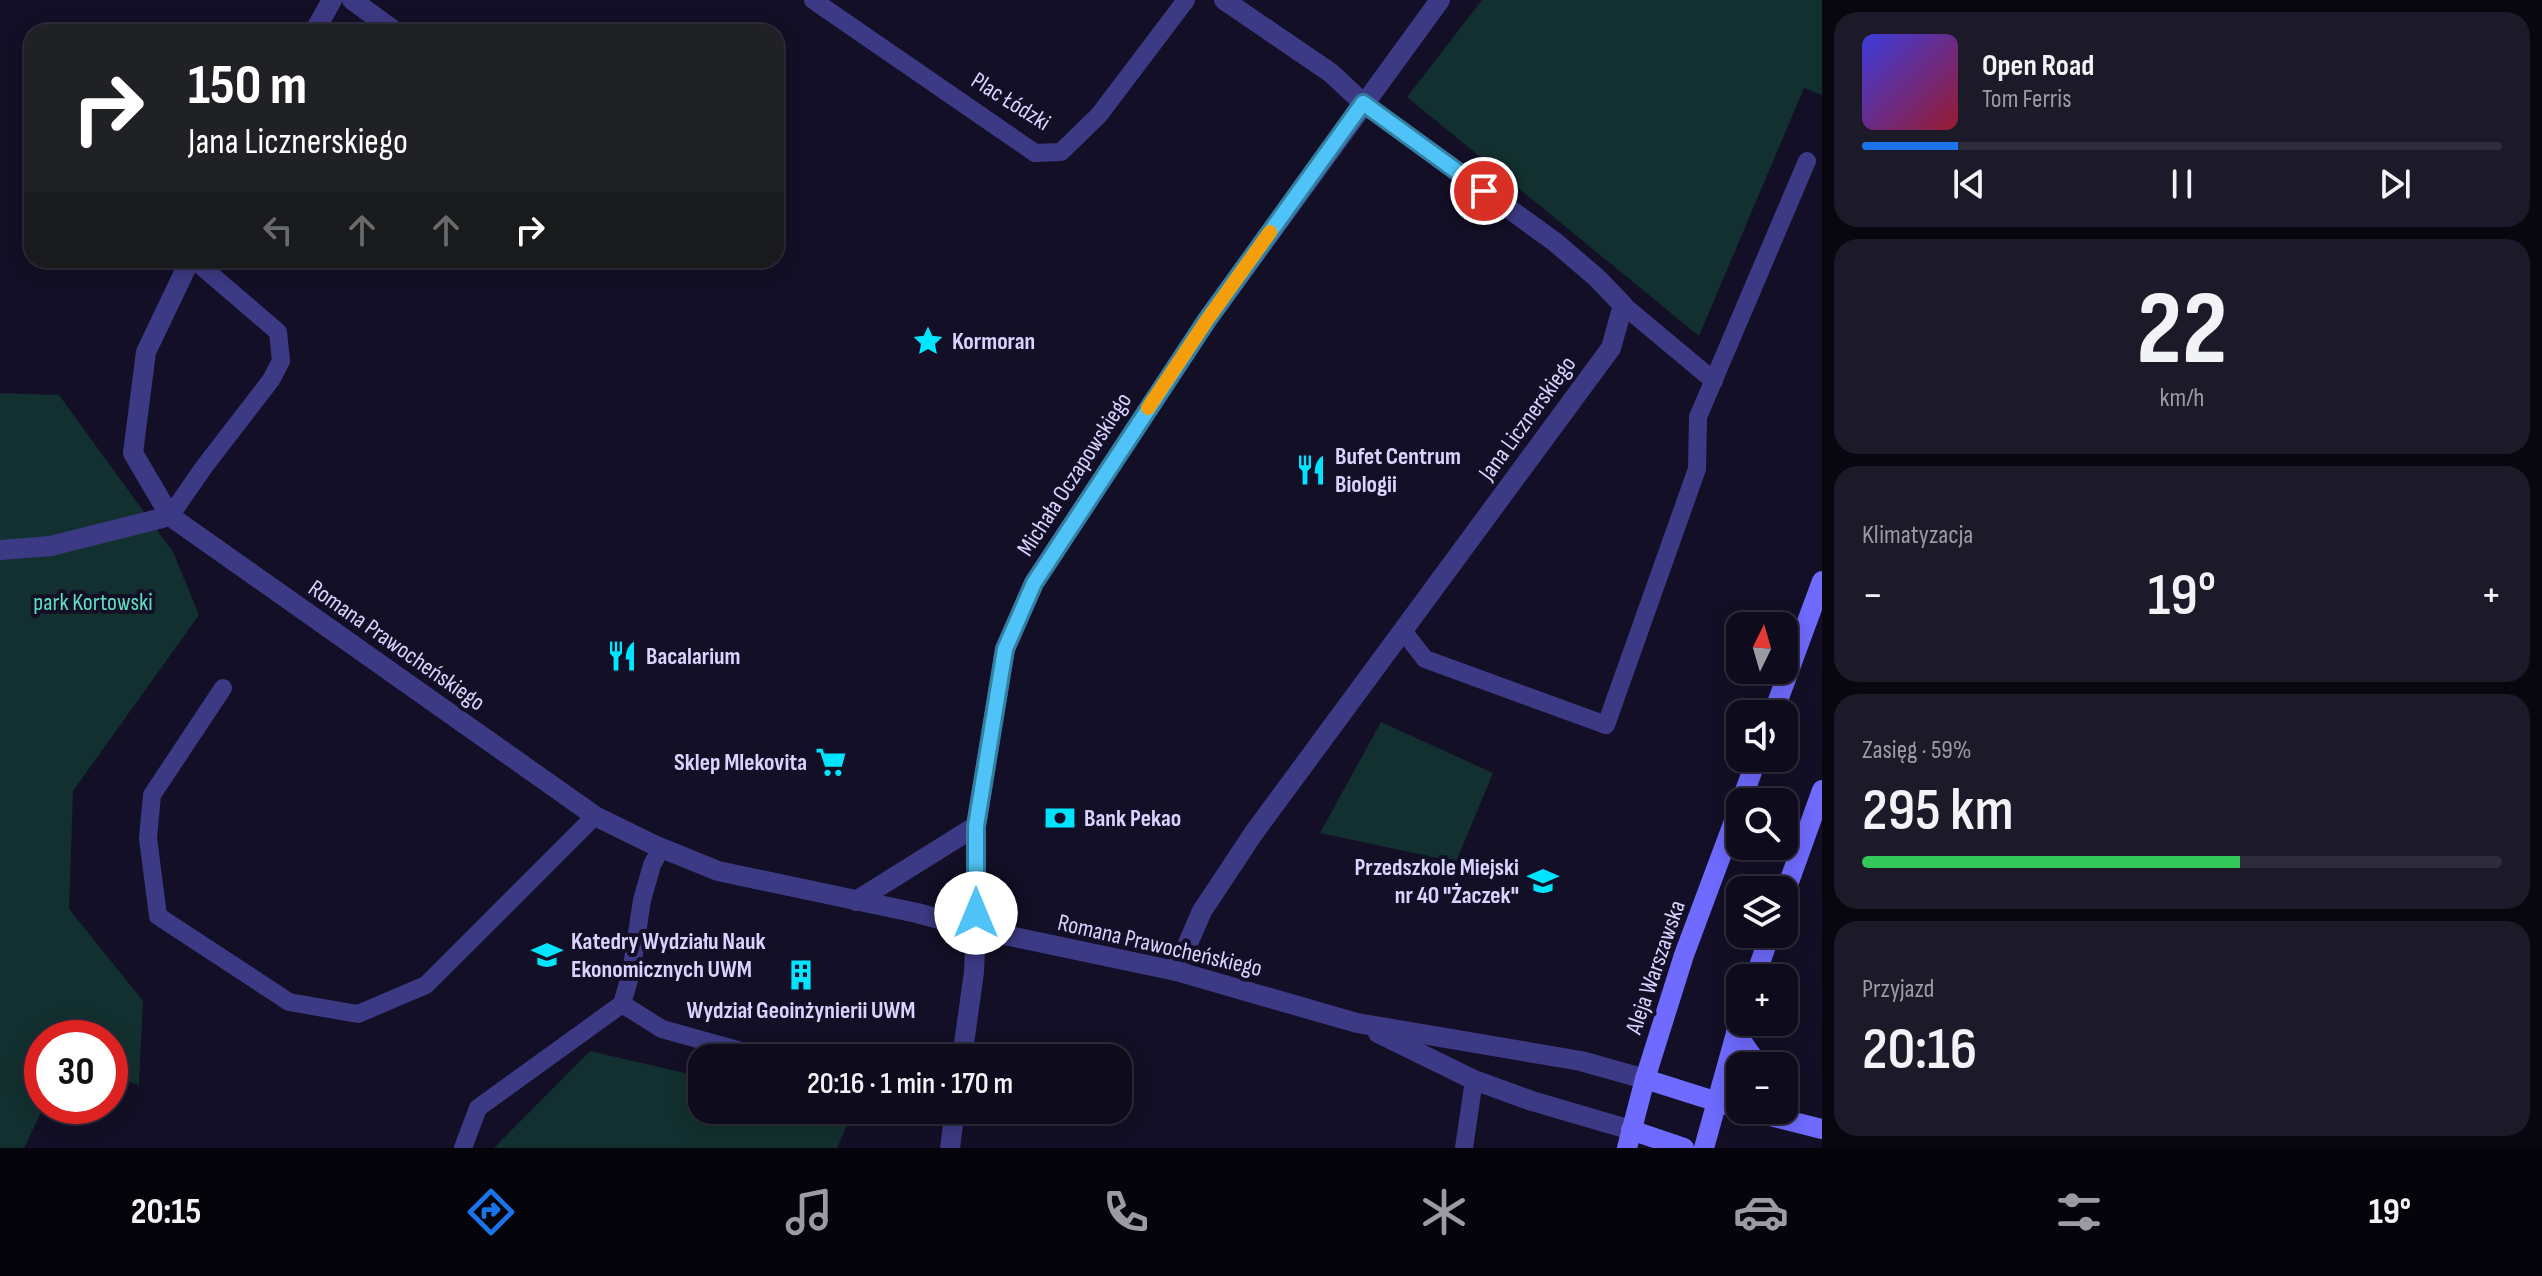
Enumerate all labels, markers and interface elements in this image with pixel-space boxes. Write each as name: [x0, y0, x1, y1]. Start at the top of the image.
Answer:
text: Open Road: [1982, 48, 2094, 84]
text: 150 m: [188, 53, 307, 120]
icon: right: [56, 56, 160, 160]
street label: Plac Łódzki: [966, 66, 1056, 137]
text: Tom Ferris: [1982, 84, 2072, 115]
text: Jana Licznerskiego: [188, 121, 408, 164]
pin: [1450, 157, 1518, 225]
icon: previous: [1947, 162, 1991, 206]
icon: pause: [2160, 162, 2204, 206]
icon: next: [2373, 162, 2417, 206]
icon: arrive: [1462, 169, 1506, 213]
icon: left: [256, 208, 300, 252]
icon: ahead: [340, 208, 384, 252]
icon: ahead: [424, 208, 468, 252]
icon: right: [508, 208, 552, 252]
text: 22: [2136, 268, 2228, 393]
place icon: Kormoran: [911, 324, 945, 358]
place label: Kormoran: [952, 327, 1035, 356]
street label: Jana Licznerskiego: [1472, 350, 1582, 487]
text: km/h: [2160, 383, 2204, 414]
street label: Michała Oczapowskiego: [1011, 387, 1138, 561]
place label: Bufet Centrum Biologii: [1335, 442, 1461, 499]
restaurant icon: Bufet Centrum Biologii: [1294, 453, 1328, 487]
text: Klimatyzacja: [1862, 520, 1973, 551]
text: 19°: [2148, 560, 2216, 632]
text: −: [1862, 569, 1884, 622]
text: +: [2480, 569, 2502, 622]
street label: Romana Prawocheńskiego: [303, 574, 491, 717]
park label: park Kortowski: [33, 588, 153, 617]
north arrow: [1726, 612, 1798, 684]
map controls: [1726, 612, 1798, 1124]
restaurant icon: Bacalarium: [605, 639, 639, 673]
place label: Bacalarium: [646, 642, 740, 671]
button: sound: [1726, 700, 1798, 772]
text: Zasięg · 59%: [1862, 735, 1972, 766]
supermarket icon: Sklep Mlekovita: [814, 745, 848, 779]
place label: Sklep Mlekovita: [674, 748, 807, 777]
text: 295 km: [1862, 775, 2014, 847]
button: search: [1726, 788, 1798, 860]
bank icon: Bank Pekao: [1043, 801, 1077, 835]
place label: Bank Pekao: [1084, 804, 1181, 833]
place label: Przedszkole Miejski nr 40 "Żaczek": [1355, 853, 1519, 910]
school or university icon: Przedszkole Miejski nr 40 "Żaczek": [1526, 864, 1560, 898]
position arrow: [934, 871, 1018, 955]
button: layers: [1726, 876, 1798, 948]
street label: Aleja Warszawska: [1619, 897, 1692, 1039]
street label: Romana Prawocheńskiego: [1055, 908, 1265, 983]
place label: Katedry Wydziału Nauk Ekonomicznych UWM: [571, 927, 766, 984]
school or university icon: Katedry Wydziału Nauk Ekonomicznych UWM: [530, 938, 564, 972]
building icon: Wydział Geoinżynierii UWM: [784, 958, 818, 992]
button: +: [1726, 964, 1798, 1036]
text: Przyjazd: [1862, 974, 1934, 1005]
place label: Wydział Geoinżynierii UWM: [687, 996, 915, 1025]
text: 20:16: [1862, 1014, 1977, 1086]
speed limit sign: 30: [24, 1020, 128, 1124]
button: −: [1726, 1052, 1798, 1124]
text: 20:16 · 1 min · 170 m: [807, 1066, 1013, 1102]
icon: directions: [463, 1184, 519, 1240]
icon: music: [781, 1184, 837, 1240]
icon: phone: [1098, 1184, 1154, 1240]
icon: climate: [1416, 1184, 1472, 1240]
icon: car: [1733, 1184, 1789, 1240]
icon: filters: [2051, 1184, 2107, 1240]
text: 20:15: [131, 1191, 201, 1234]
text: 19°: [2369, 1191, 2411, 1234]

